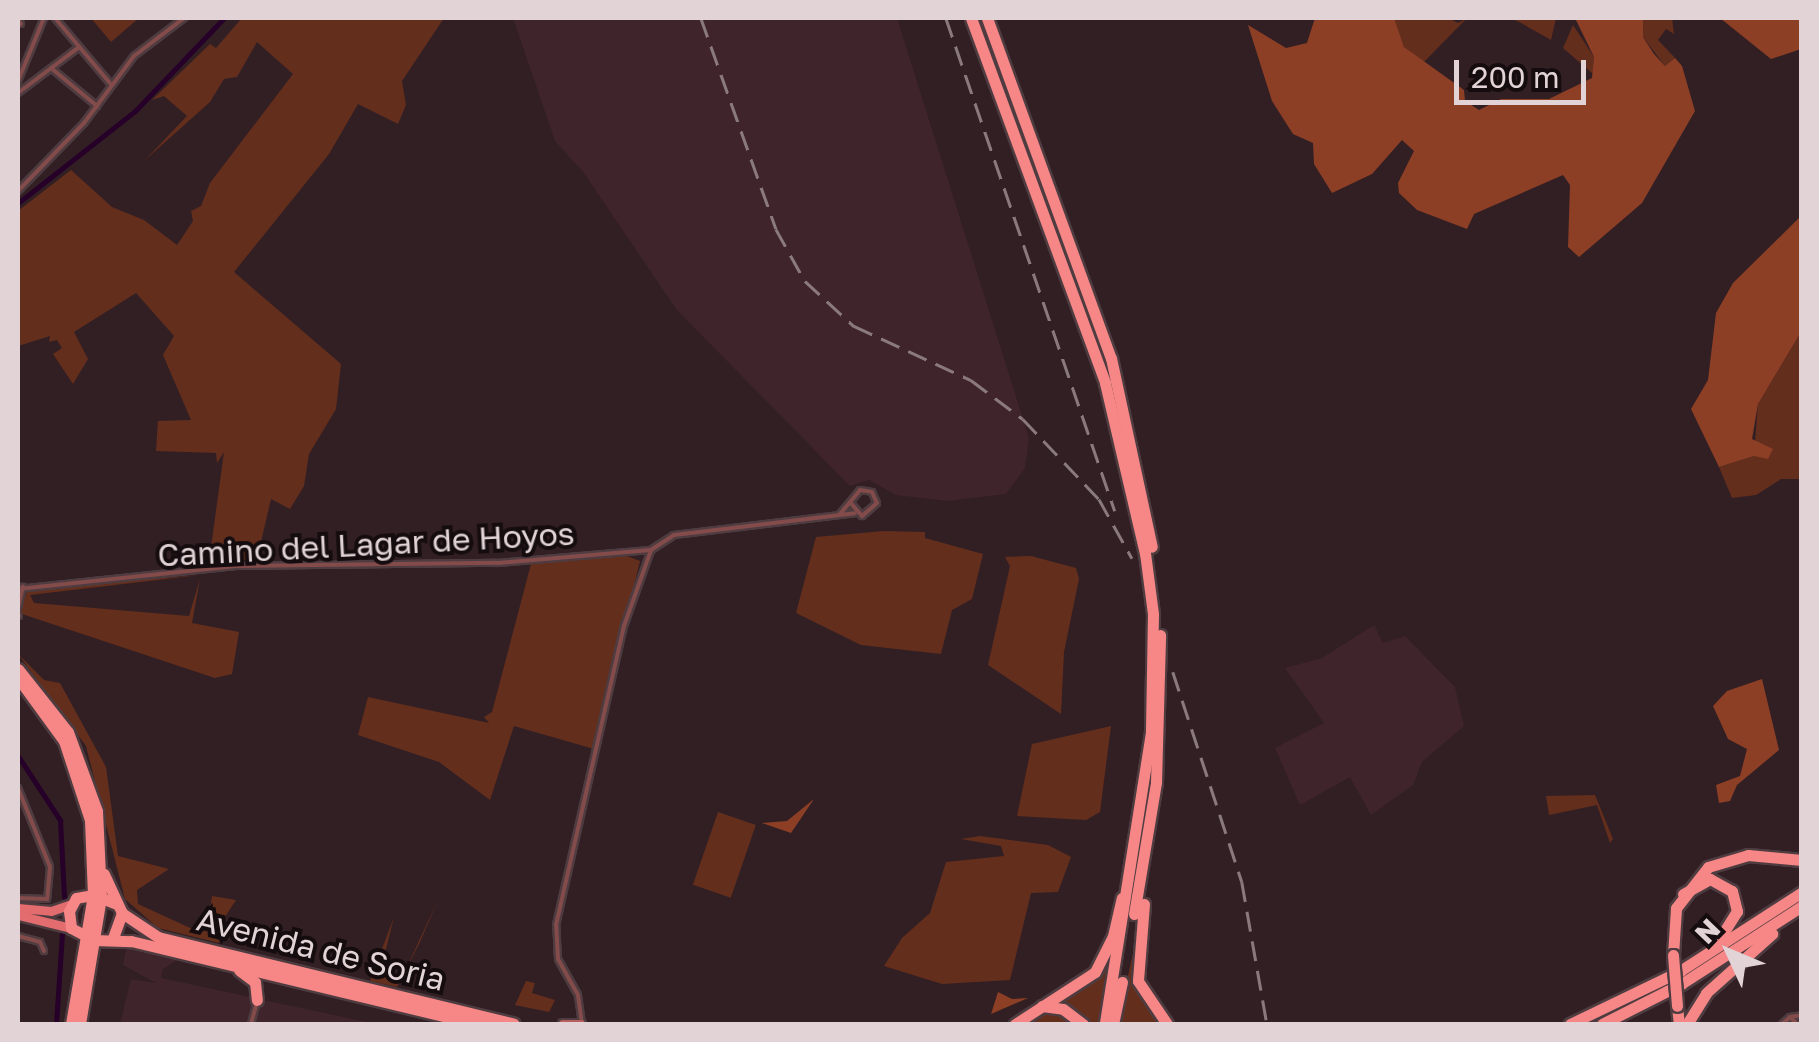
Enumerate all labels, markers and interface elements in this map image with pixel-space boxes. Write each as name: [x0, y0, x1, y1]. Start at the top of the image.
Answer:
scale bar: [1459, 40, 1592, 102]
text: 200 m: [1471, 59, 1560, 95]
street label: Camino del Lagar de Hoyos: [157, 514, 575, 574]
street label: Avenida de Soria: [193, 900, 449, 998]
north arrow: [1679, 902, 1779, 1002]
text: N: [1688, 912, 1726, 950]

